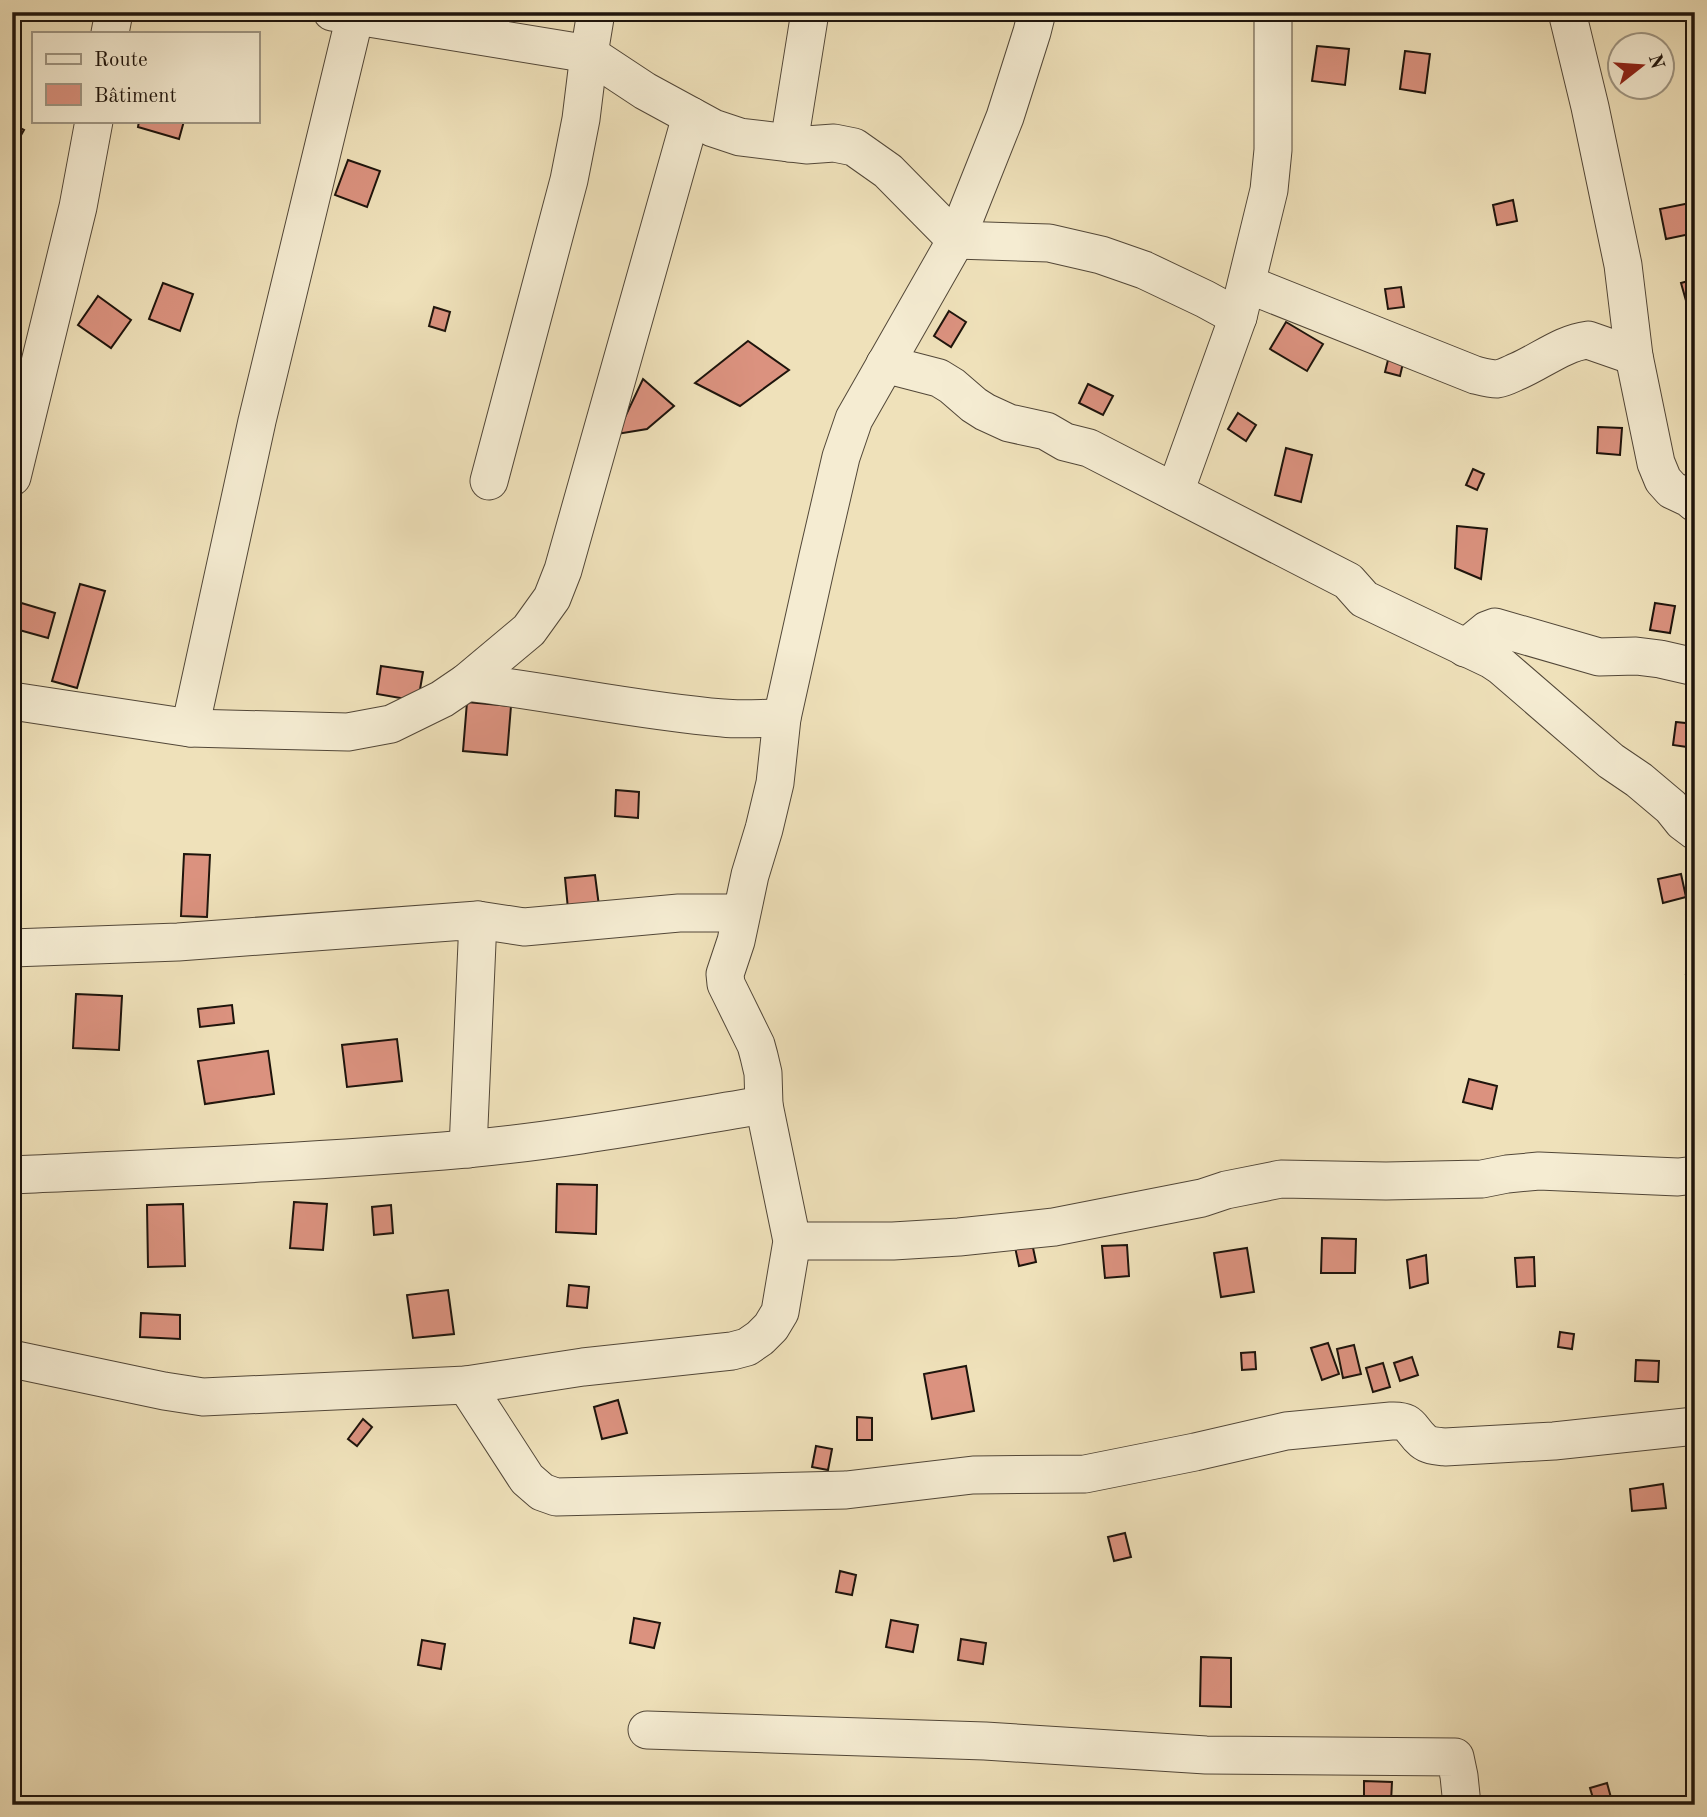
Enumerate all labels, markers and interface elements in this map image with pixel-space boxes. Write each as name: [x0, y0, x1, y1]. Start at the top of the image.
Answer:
legend: [32, 32, 259, 122]
north arrow: [1606, 32, 1676, 102]
text: Route: [94, 50, 148, 71]
text: N: [1644, 52, 1666, 72]
text: Bâtiment: [94, 86, 177, 107]

